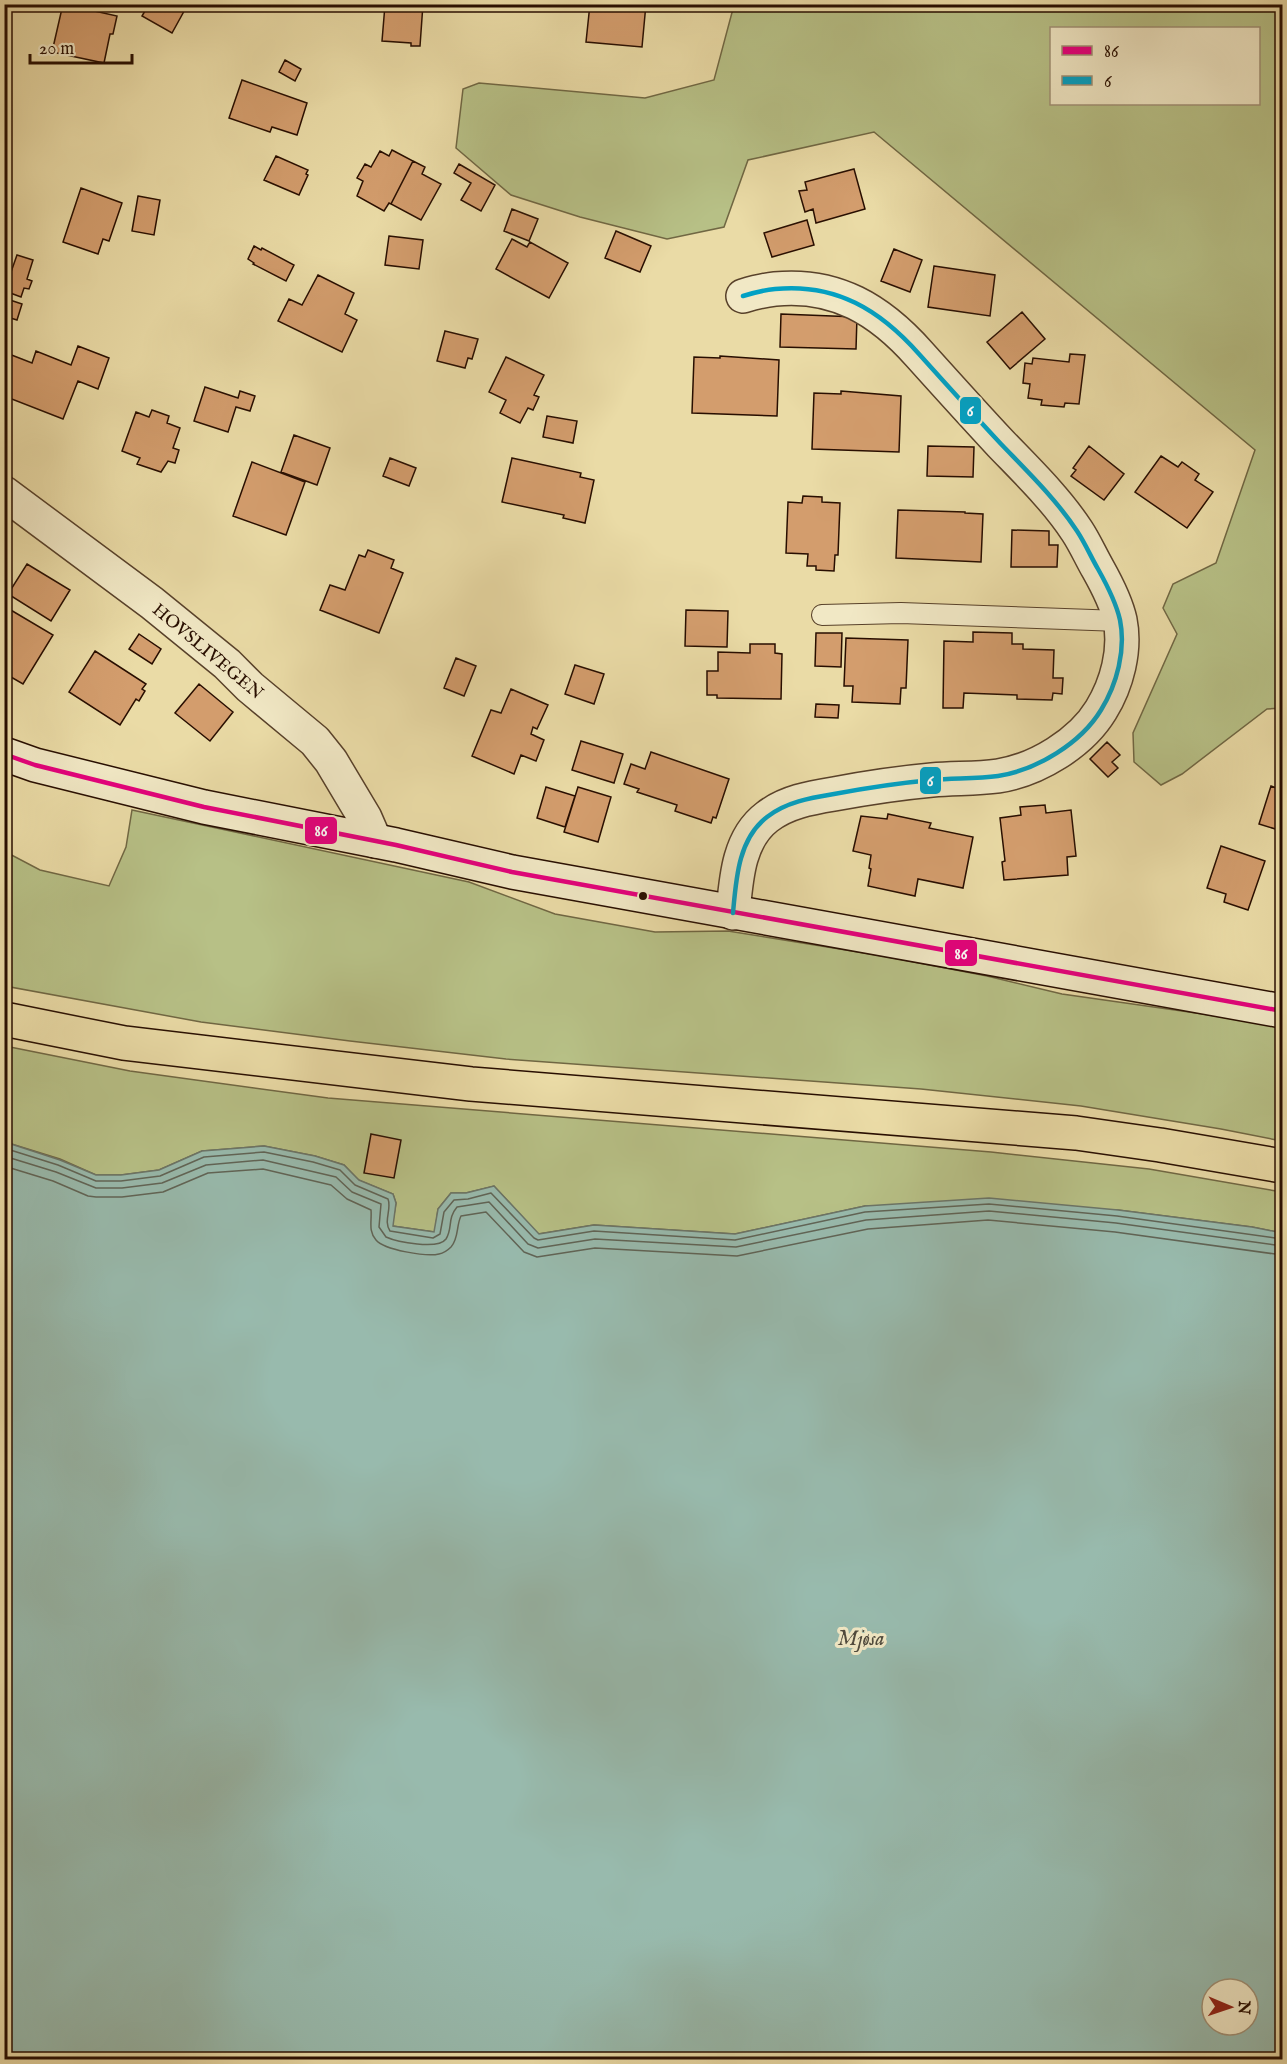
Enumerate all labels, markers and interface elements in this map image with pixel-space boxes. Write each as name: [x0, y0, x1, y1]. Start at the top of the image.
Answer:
scale bar: [30, 27, 132, 65]
legend: [1050, 27, 1260, 105]
text: 20 m: [39, 38, 74, 61]
text: 86: [1104, 41, 1119, 64]
text: 6: [1104, 71, 1112, 94]
line badge: 6: [959, 396, 982, 425]
text: 6: [967, 402, 975, 422]
street label: HOVSLIVEGEN: [147, 599, 268, 706]
line badge: 6: [919, 766, 942, 795]
text: 6: [927, 772, 935, 792]
line badge: 86: [304, 816, 338, 845]
text: 86: [314, 822, 329, 842]
unlabelled marker: [637, 890, 649, 902]
line badge: 86: [944, 939, 978, 967]
text: 86: [954, 945, 969, 965]
water label: Mjøsa: [838, 1627, 885, 1652]
north arrow: [1200, 1977, 1260, 2037]
text: N: [1233, 1999, 1253, 2015]

